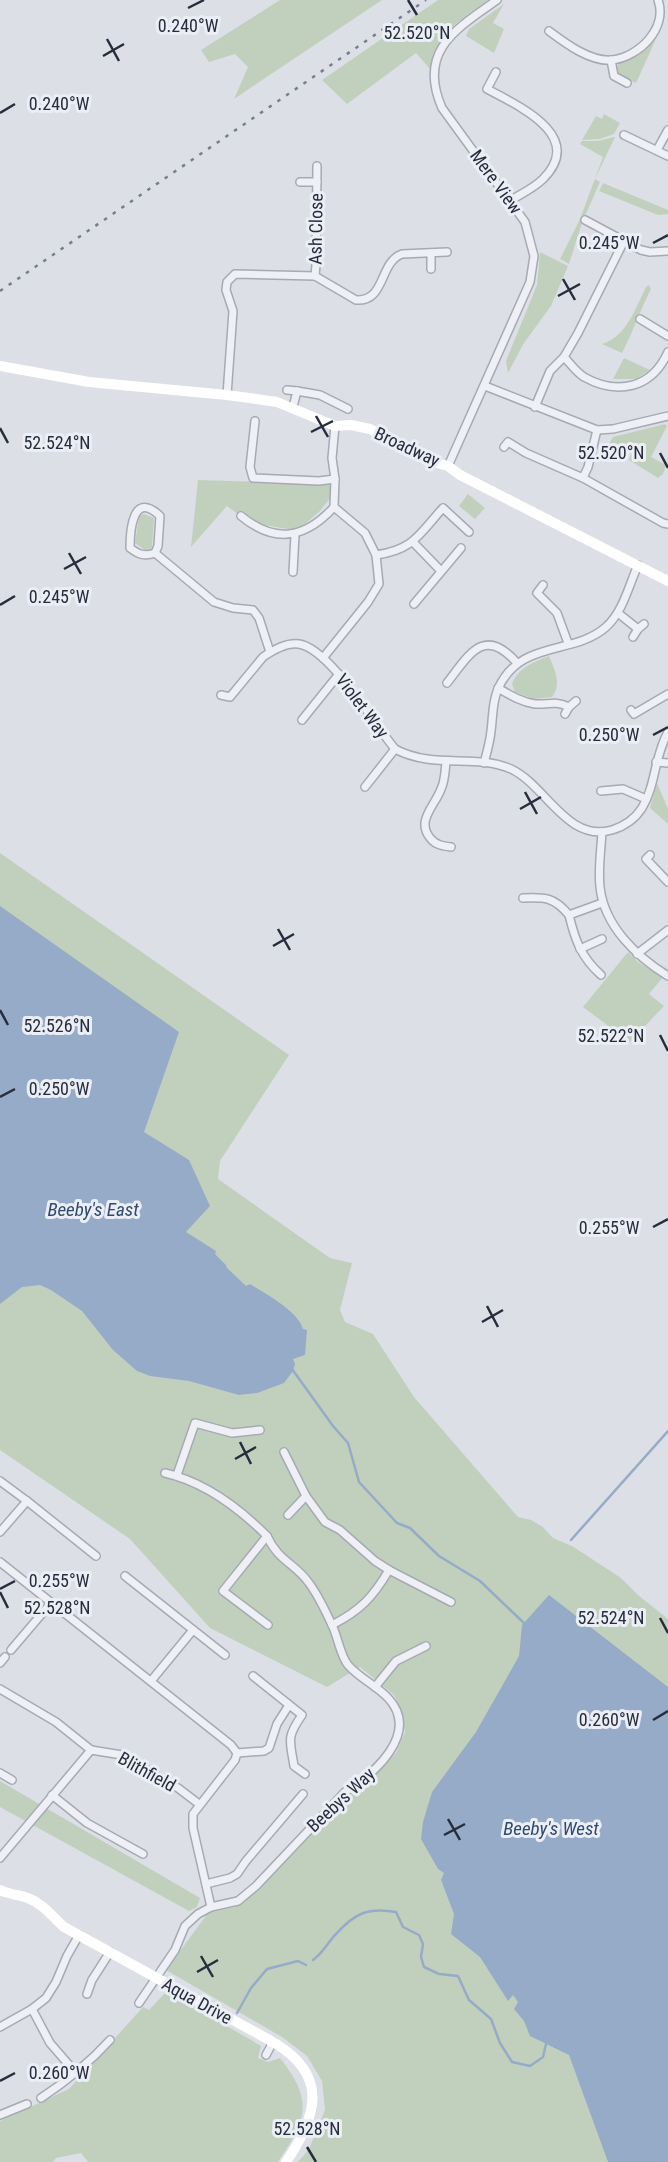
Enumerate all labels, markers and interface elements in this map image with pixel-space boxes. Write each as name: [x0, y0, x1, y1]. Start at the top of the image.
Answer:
text: 0.240°W: [158, 15, 219, 36]
text: 52.520°N: [383, 22, 451, 43]
text: 0.240°W: [29, 93, 90, 114]
street label: Mere View: [466, 145, 527, 218]
street label: Ash Close: [304, 193, 327, 265]
text: 0.245°W: [579, 232, 640, 253]
street label: Broadway: [371, 422, 444, 471]
text: 52.524°N: [23, 432, 91, 453]
text: 52.520°N: [577, 442, 645, 463]
text: 0.245°W: [29, 586, 90, 607]
street label: Violet Way: [332, 670, 394, 742]
text: 0.250°W: [579, 724, 640, 745]
text: 52.526°N: [23, 1015, 91, 1036]
text: 52.522°N: [577, 1025, 645, 1046]
text: 0.250°W: [29, 1078, 90, 1099]
water label: Beeby's East: [47, 1198, 139, 1221]
text: 0.255°W: [579, 1217, 640, 1238]
text: 0.255°W: [29, 1570, 90, 1591]
text: 52.528°N: [23, 1597, 91, 1618]
text: 52.524°N: [577, 1607, 645, 1628]
text: 0.260°W: [579, 1709, 640, 1730]
street label: Blithfield: [115, 1747, 180, 1796]
street label: Beebys Way: [303, 1763, 379, 1836]
water label: Beeby's West: [503, 1817, 599, 1840]
street label: Aqua Drive: [159, 1973, 236, 2028]
text: 0.260°W: [29, 2062, 90, 2083]
text: 52.528°N: [273, 2118, 341, 2139]

